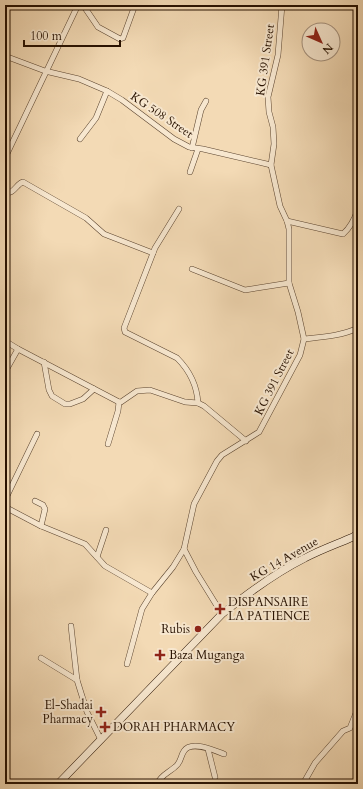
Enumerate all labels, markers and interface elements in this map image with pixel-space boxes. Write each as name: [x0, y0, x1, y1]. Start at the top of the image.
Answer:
scale bar: [24, 22, 120, 48]
north arrow: [301, 22, 341, 62]
street label: KG 391 Street: [252, 23, 278, 97]
text: 100 m: [30, 28, 63, 44]
text: N: [319, 40, 336, 58]
street label: KG 508 Street: [128, 88, 197, 142]
street label: KG 391 Street: [250, 346, 298, 418]
street label: KG 14 Avenue: [247, 533, 321, 585]
place label: DISPANSAIRE LA PATIENCE: [228, 594, 310, 624]
marker: DISPANSAIRE LA PATIENCE: [215, 604, 225, 614]
place label: Rubis: [161, 621, 190, 637]
marker: Rubis: [193, 624, 203, 634]
place label: Baza Muganga: [169, 647, 245, 663]
marker: Baza Muganga: [154, 649, 166, 661]
place label: El-Shadai Pharmacy: [43, 697, 94, 727]
marker: El-Shadai Pharmacy: [96, 707, 106, 717]
place label: DORAH PHARMACY: [113, 719, 235, 735]
marker: DORAH PHARMACY: [100, 722, 110, 732]

